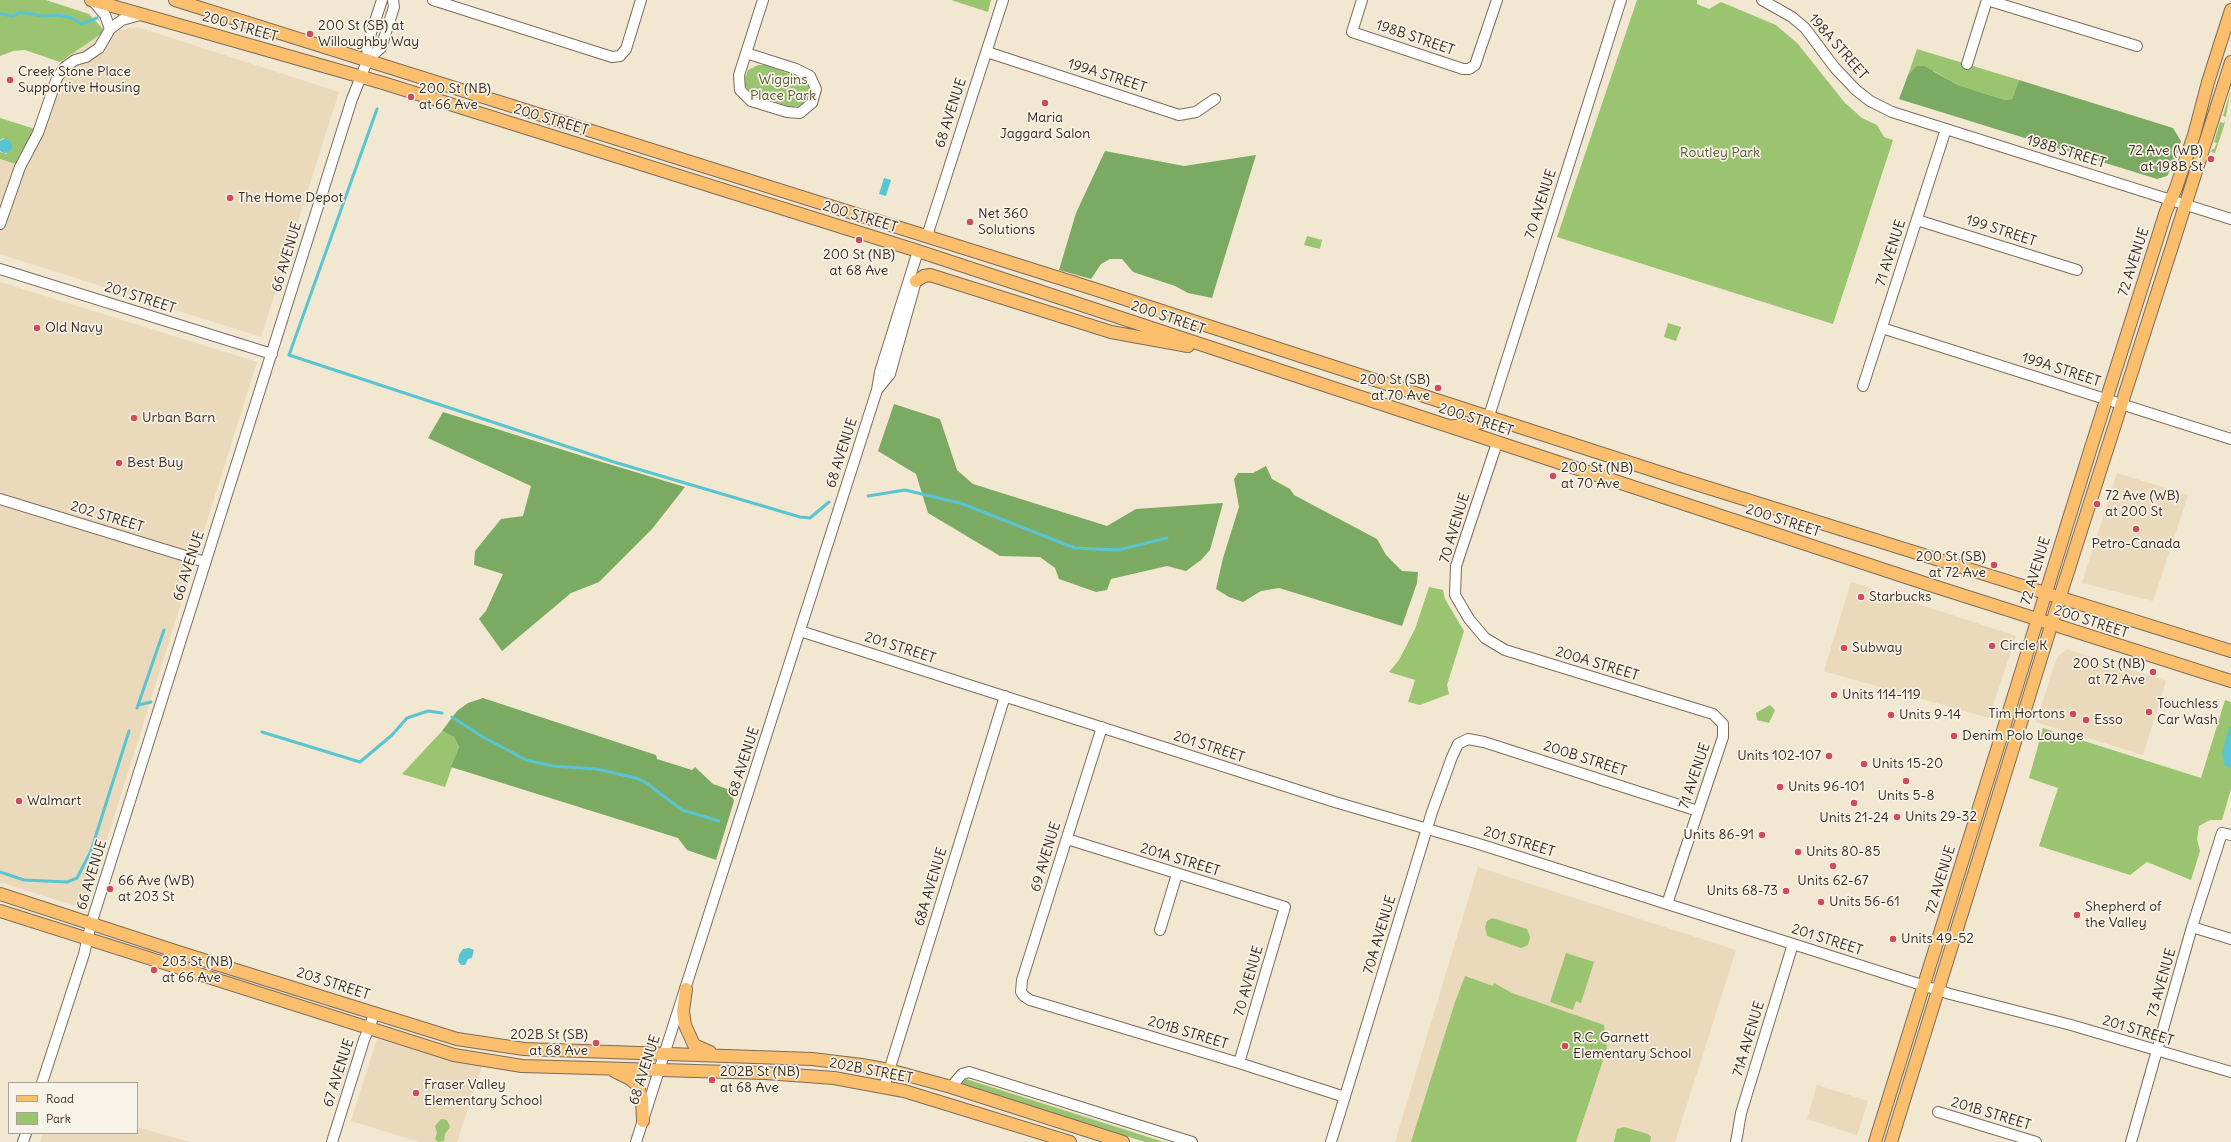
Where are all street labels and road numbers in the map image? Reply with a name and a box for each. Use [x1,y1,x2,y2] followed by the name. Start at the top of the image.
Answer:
[201,8,279,46] street label: 200 STREET
[1805,11,1871,83] street label: 198A STREET
[1374,17,1456,59] street label: 198B STREET
[1066,55,1148,97] street label: 199A STREET
[932,76,970,150] street label: 68 AVENUE
[512,101,590,139] street label: 200 STREET
[2024,132,2108,172] street label: 198B STREET
[1522,167,1560,241] street label: 70 AVENUE
[821,198,899,236] street label: 200 STREET
[1964,212,2038,250] street label: 199 STREET
[1872,218,1910,288] street label: 71 AVENUE
[268,220,306,294] street label: 66 AVENUE
[2115,226,2153,298] street label: 72 AVENUE
[102,279,178,317] street label: 201 STREET
[1129,298,1207,338] street label: 200 STREET
[2020,349,2102,391] street label: 199A STREET
[1437,400,1515,440] street label: 200 STREET
[823,416,861,490] street label: 68 AVENUE
[1436,491,1474,565] street label: 70 AVENUE
[68,498,146,536] street label: 202 STREET
[1744,501,1822,541] street label: 200 STREET
[170,529,208,603] street label: 66 AVENUE
[2018,535,2054,607] street label: 72 AVENUE
[2052,602,2130,642] street label: 200 STREET
[862,629,938,667] street label: 201 STREET
[1553,643,1641,685] street label: 200A STREET
[725,725,763,799] street label: 68 AVENUE
[1171,728,1247,766] street label: 201 STREET
[1541,738,1629,780] street label: 200B STREET
[1676,741,1714,811] street label: 71 AVENUE
[1027,820,1065,894] street label: 69 AVENUE
[1481,823,1557,861] street label: 201 STREET
[73,838,111,912] street label: 66 AVENUE
[1138,840,1222,880] street label: 201A STREET
[1923,844,1959,916] street label: 72 AVENUE
[911,846,951,928] street label: 68A AVENUE
[1360,894,1400,976] street label: 70A AVENUE
[1789,921,1865,959] street label: 201 STREET
[1231,944,1267,1018] street label: 70 AVENUE
[2144,946,2180,1020] street label: 73 AVENUE
[294,964,372,1004] street label: 203 STREET
[1730,999,1768,1079] street label: 71A AVENUE
[2100,1012,2176,1050] street label: 201 STREET
[1146,1013,1230,1053] street label: 201B STREET
[626,1033,664,1107] street label: 68 AVENUE
[320,1037,358,1109] street label: 67 AVENUE
[828,1055,914,1087] street label: 202B STREET
[1949,1094,2033,1134] street label: 201B STREET

